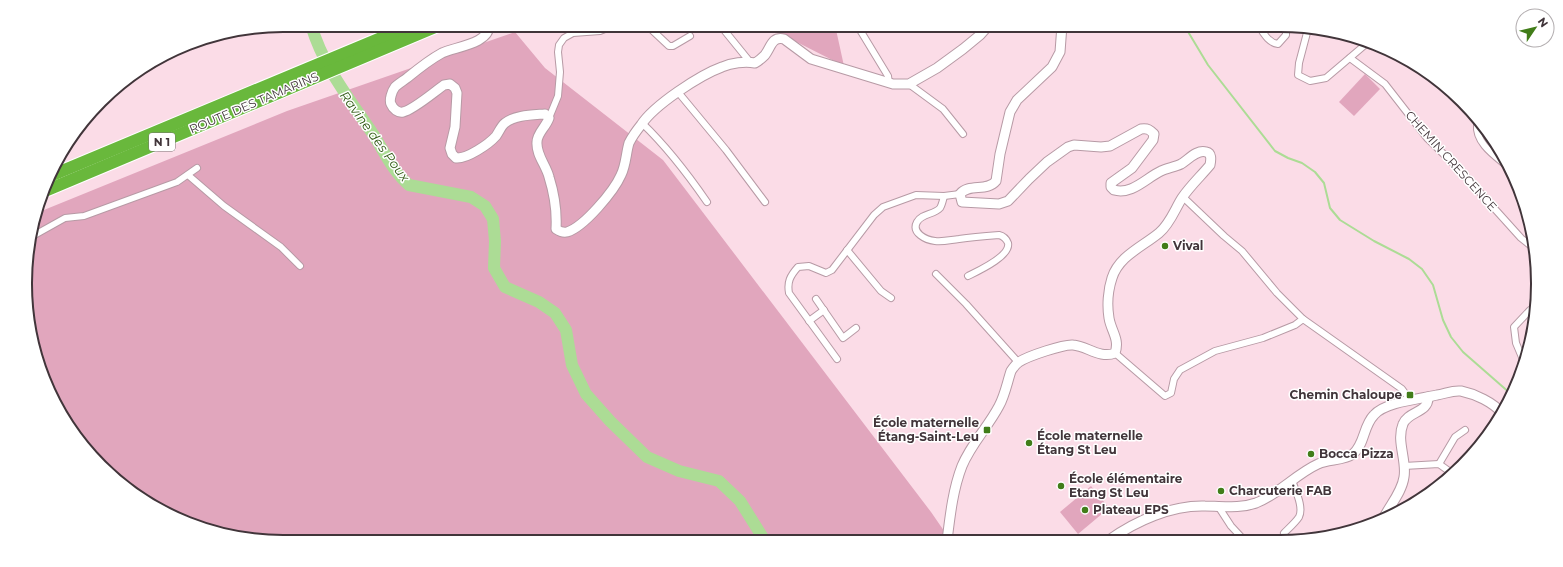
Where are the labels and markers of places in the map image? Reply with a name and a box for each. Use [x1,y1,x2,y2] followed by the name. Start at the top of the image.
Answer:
[1172,238,1203,253] place label: Vival
[1160,241,1170,251] marker: Vival
[1290,387,1402,402] place label: Chemin Chaloupe
[1405,390,1415,400] marker: Chemin Chaloupe
[873,415,979,444] place label: École maternelle Étang-Saint-Leu
[982,425,992,435] marker: École maternelle Étang-Saint-Leu
[1037,428,1143,457] place label: École maternelle Étang St Leu
[1024,438,1034,448] marker: École maternelle Étang St Leu
[1319,446,1394,461] place label: Bocca Pizza
[1306,449,1316,459] marker: Bocca Pizza
[1069,471,1183,500] place label: École élémentaire Etang St Leu
[1056,481,1066,491] marker: École élémentaire Etang St Leu
[1229,483,1332,498] place label: Charcuterie FAB
[1216,486,1226,496] marker: Charcuterie FAB
[1093,502,1169,517] place label: Plateau EPS
[1080,505,1090,515] marker: Plateau EPS

